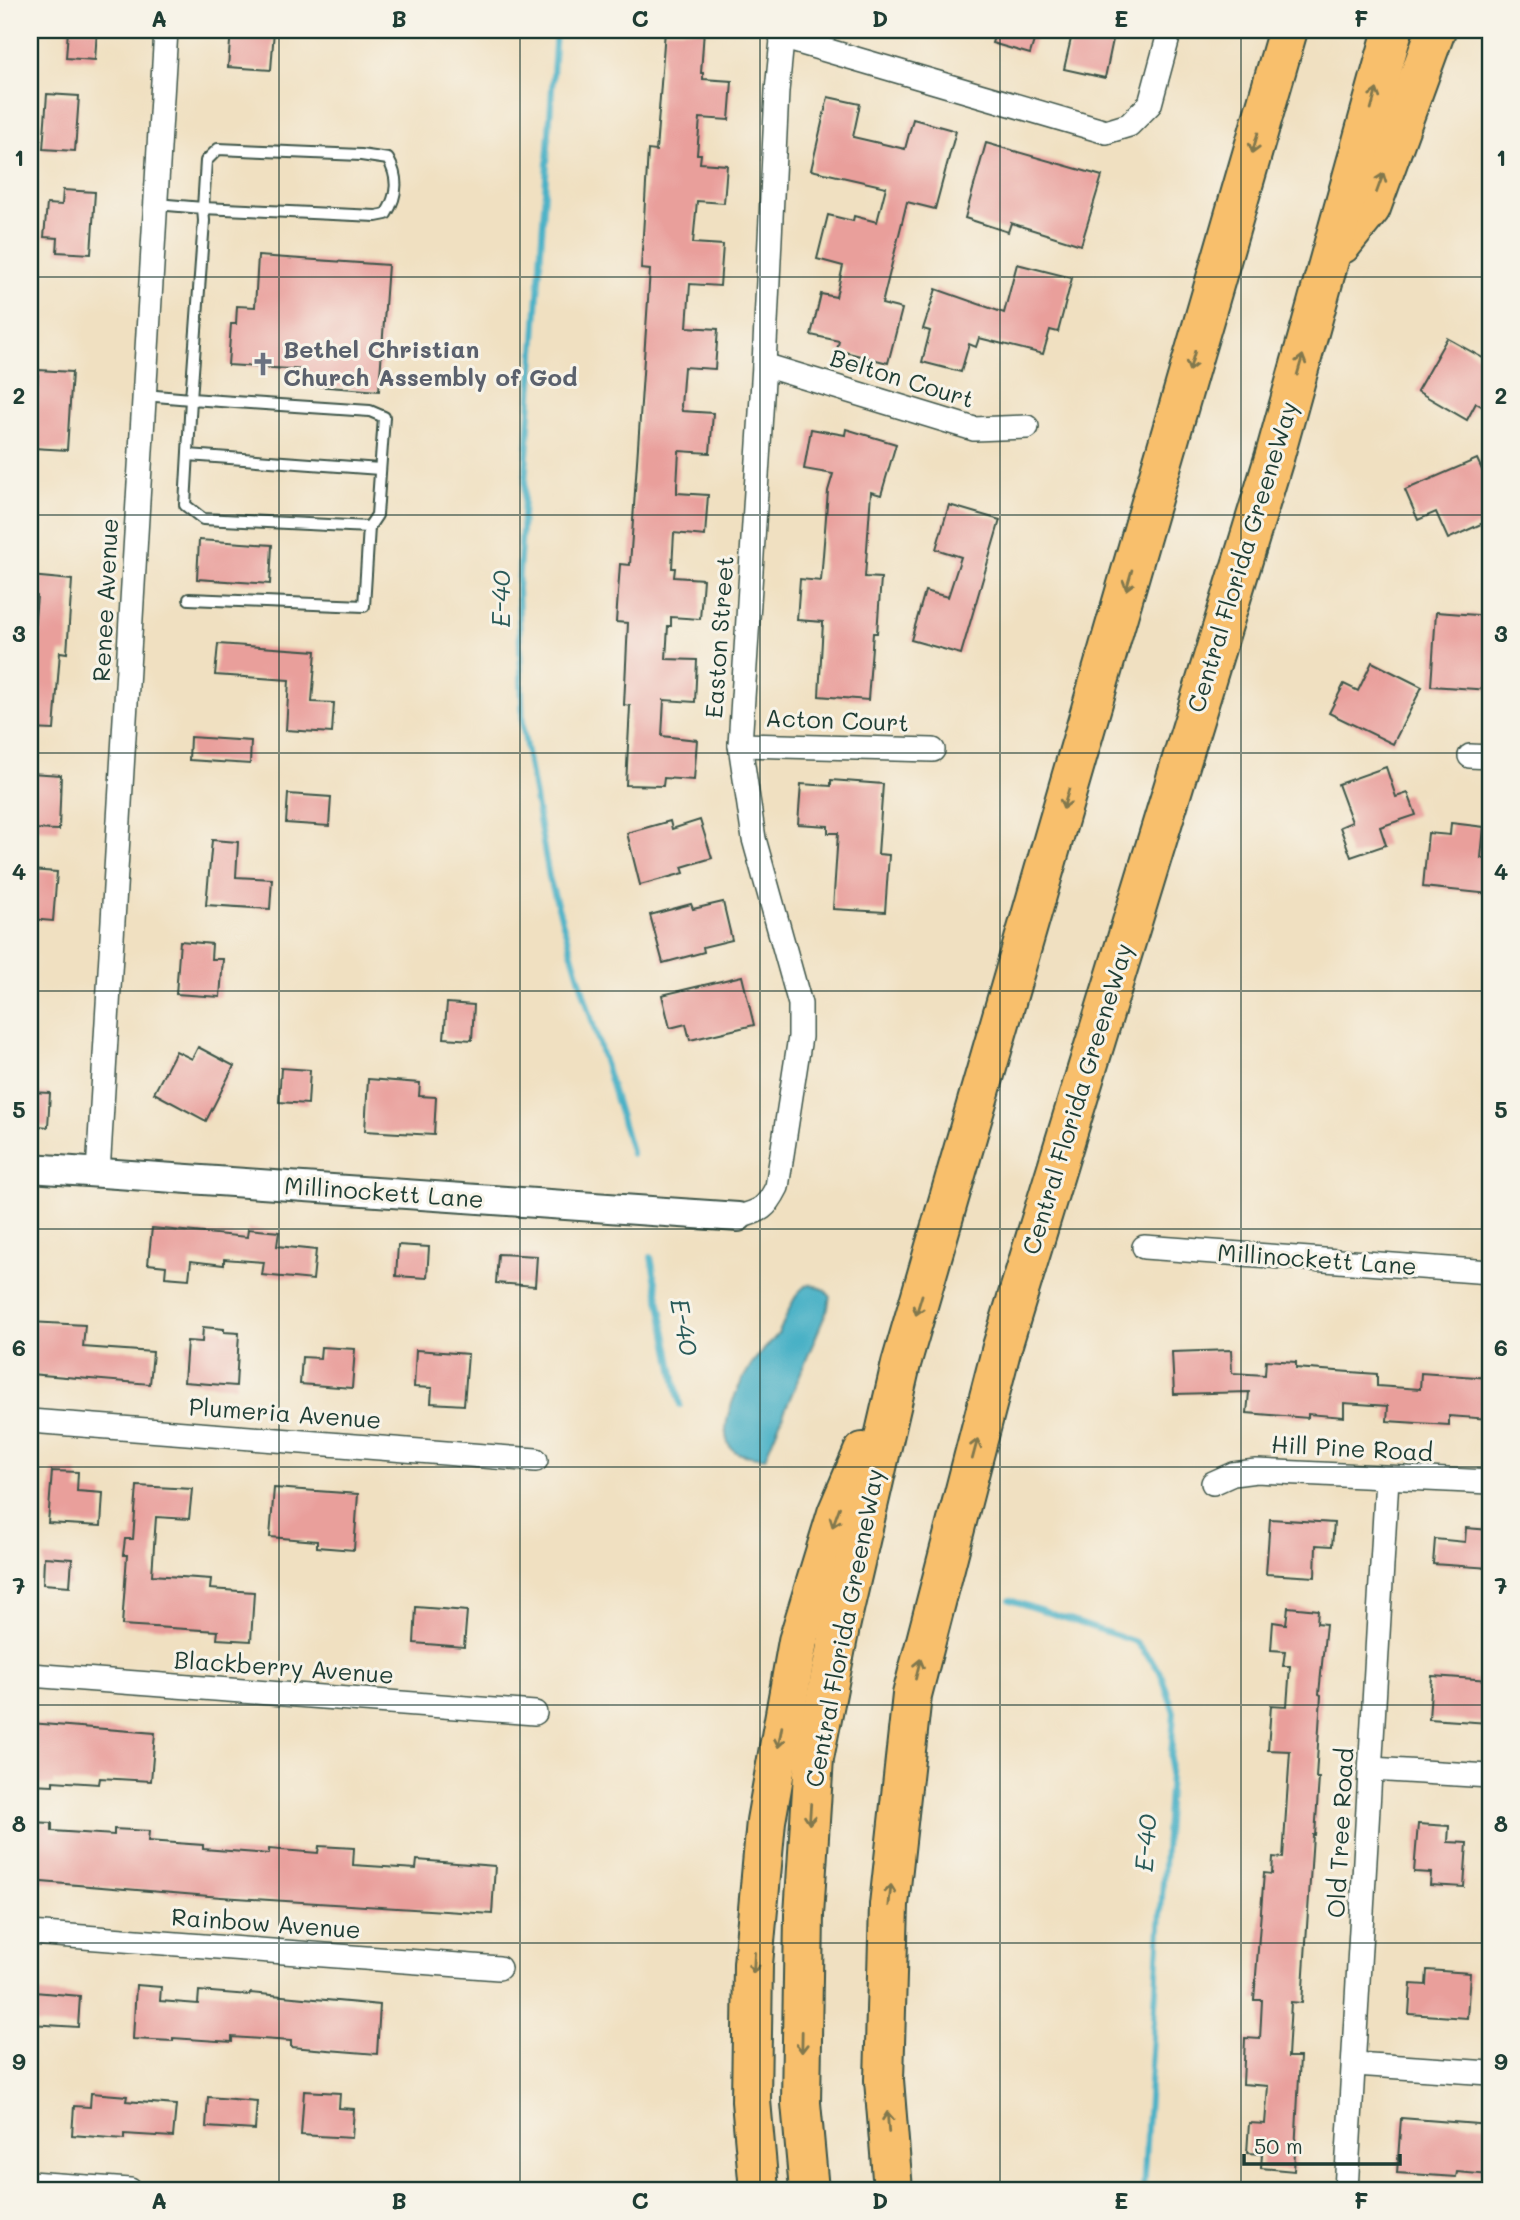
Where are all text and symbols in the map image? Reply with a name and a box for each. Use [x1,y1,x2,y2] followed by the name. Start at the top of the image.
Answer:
[151,3,167,33] text: A
[391,3,407,33] text: B
[631,3,649,33] text: C
[872,3,888,33] text: D
[1114,3,1128,33] text: E
[1354,3,1368,33] text: F
[1368,88,1381,110] one-way arrow
[1248,132,1261,154] one-way arrow
[14,142,24,172] text: 1
[1496,142,1506,172] text: 1
[1375,172,1387,194] one-way arrow
[283,333,577,392] place label: Bethel Christian Church Assembly of God
[827,341,978,414] street label: Belton Court
[249,350,277,378] church icon: Bethel Christian Church Assembly of God
[1185,350,1198,372] one-way arrow
[1294,354,1307,376] one-way arrow
[13,380,25,410] text: 2
[1495,380,1507,410] text: 2
[1179,397,1304,716] street label: Central Florida GreeneWay
[85,517,124,683] street label: Renee Avenue
[697,555,740,719] street label: Easton Street
[1122,568,1135,591] one-way arrow
[483,570,517,628] water label: E-40
[12,618,26,648] text: 3
[1494,618,1508,648] text: 3
[765,702,909,737] street label: Acton Court
[1059,787,1072,809] one-way arrow
[12,856,26,886] text: 4
[1494,856,1508,886] text: 4
[1014,939,1139,1258] street label: Central Florida GreeneWay
[12,1094,26,1124] text: 5
[1494,1094,1508,1124] text: 5
[283,1169,485,1214] street label: Millinockett Lane
[1216,1236,1418,1281] street label: Millinockett Lane
[911,1294,924,1316] one-way arrow
[663,1295,707,1358] water label: E-40
[12,1332,26,1362] text: 6
[1494,1332,1508,1362] text: 6
[188,1390,382,1435] street label: Plumeria Avenue
[1270,1428,1434,1467] street label: Hill Pine Road
[969,1438,982,1461] one-way arrow
[797,1466,890,1790] street label: Central Florida GreeneWay
[829,1505,841,1527] one-way arrow
[13,1570,26,1600] text: 7
[1495,1570,1508,1600] text: 7
[173,1643,395,1690] street label: Blackberry Avenue
[912,1659,925,1681] one-way arrow
[773,1725,786,1748] one-way arrow
[1320,1747,1359,1919] street label: Old Tree Road
[803,1803,816,1825] one-way arrow
[12,1808,26,1838] text: 8
[1494,1808,1508,1838] text: 8
[1126,1813,1164,1873] water label: E-40
[884,1884,897,1907] one-way arrow
[170,1900,362,1945] street label: Rainbow Avenue
[747,1951,760,1973] one-way arrow
[795,2030,809,2053] one-way arrow
[12,2046,26,2076] text: 9
[1494,2046,1508,2076] text: 9
[881,2111,894,2134] one-way arrow
[1244,2122,1399,2166] scale bar
[1254,2132,1303,2159] text: 50 m
[151,2185,167,2215] text: A
[391,2185,407,2215] text: B
[631,2185,649,2215] text: C
[872,2185,888,2215] text: D
[1114,2185,1128,2215] text: E
[1354,2185,1368,2215] text: F

